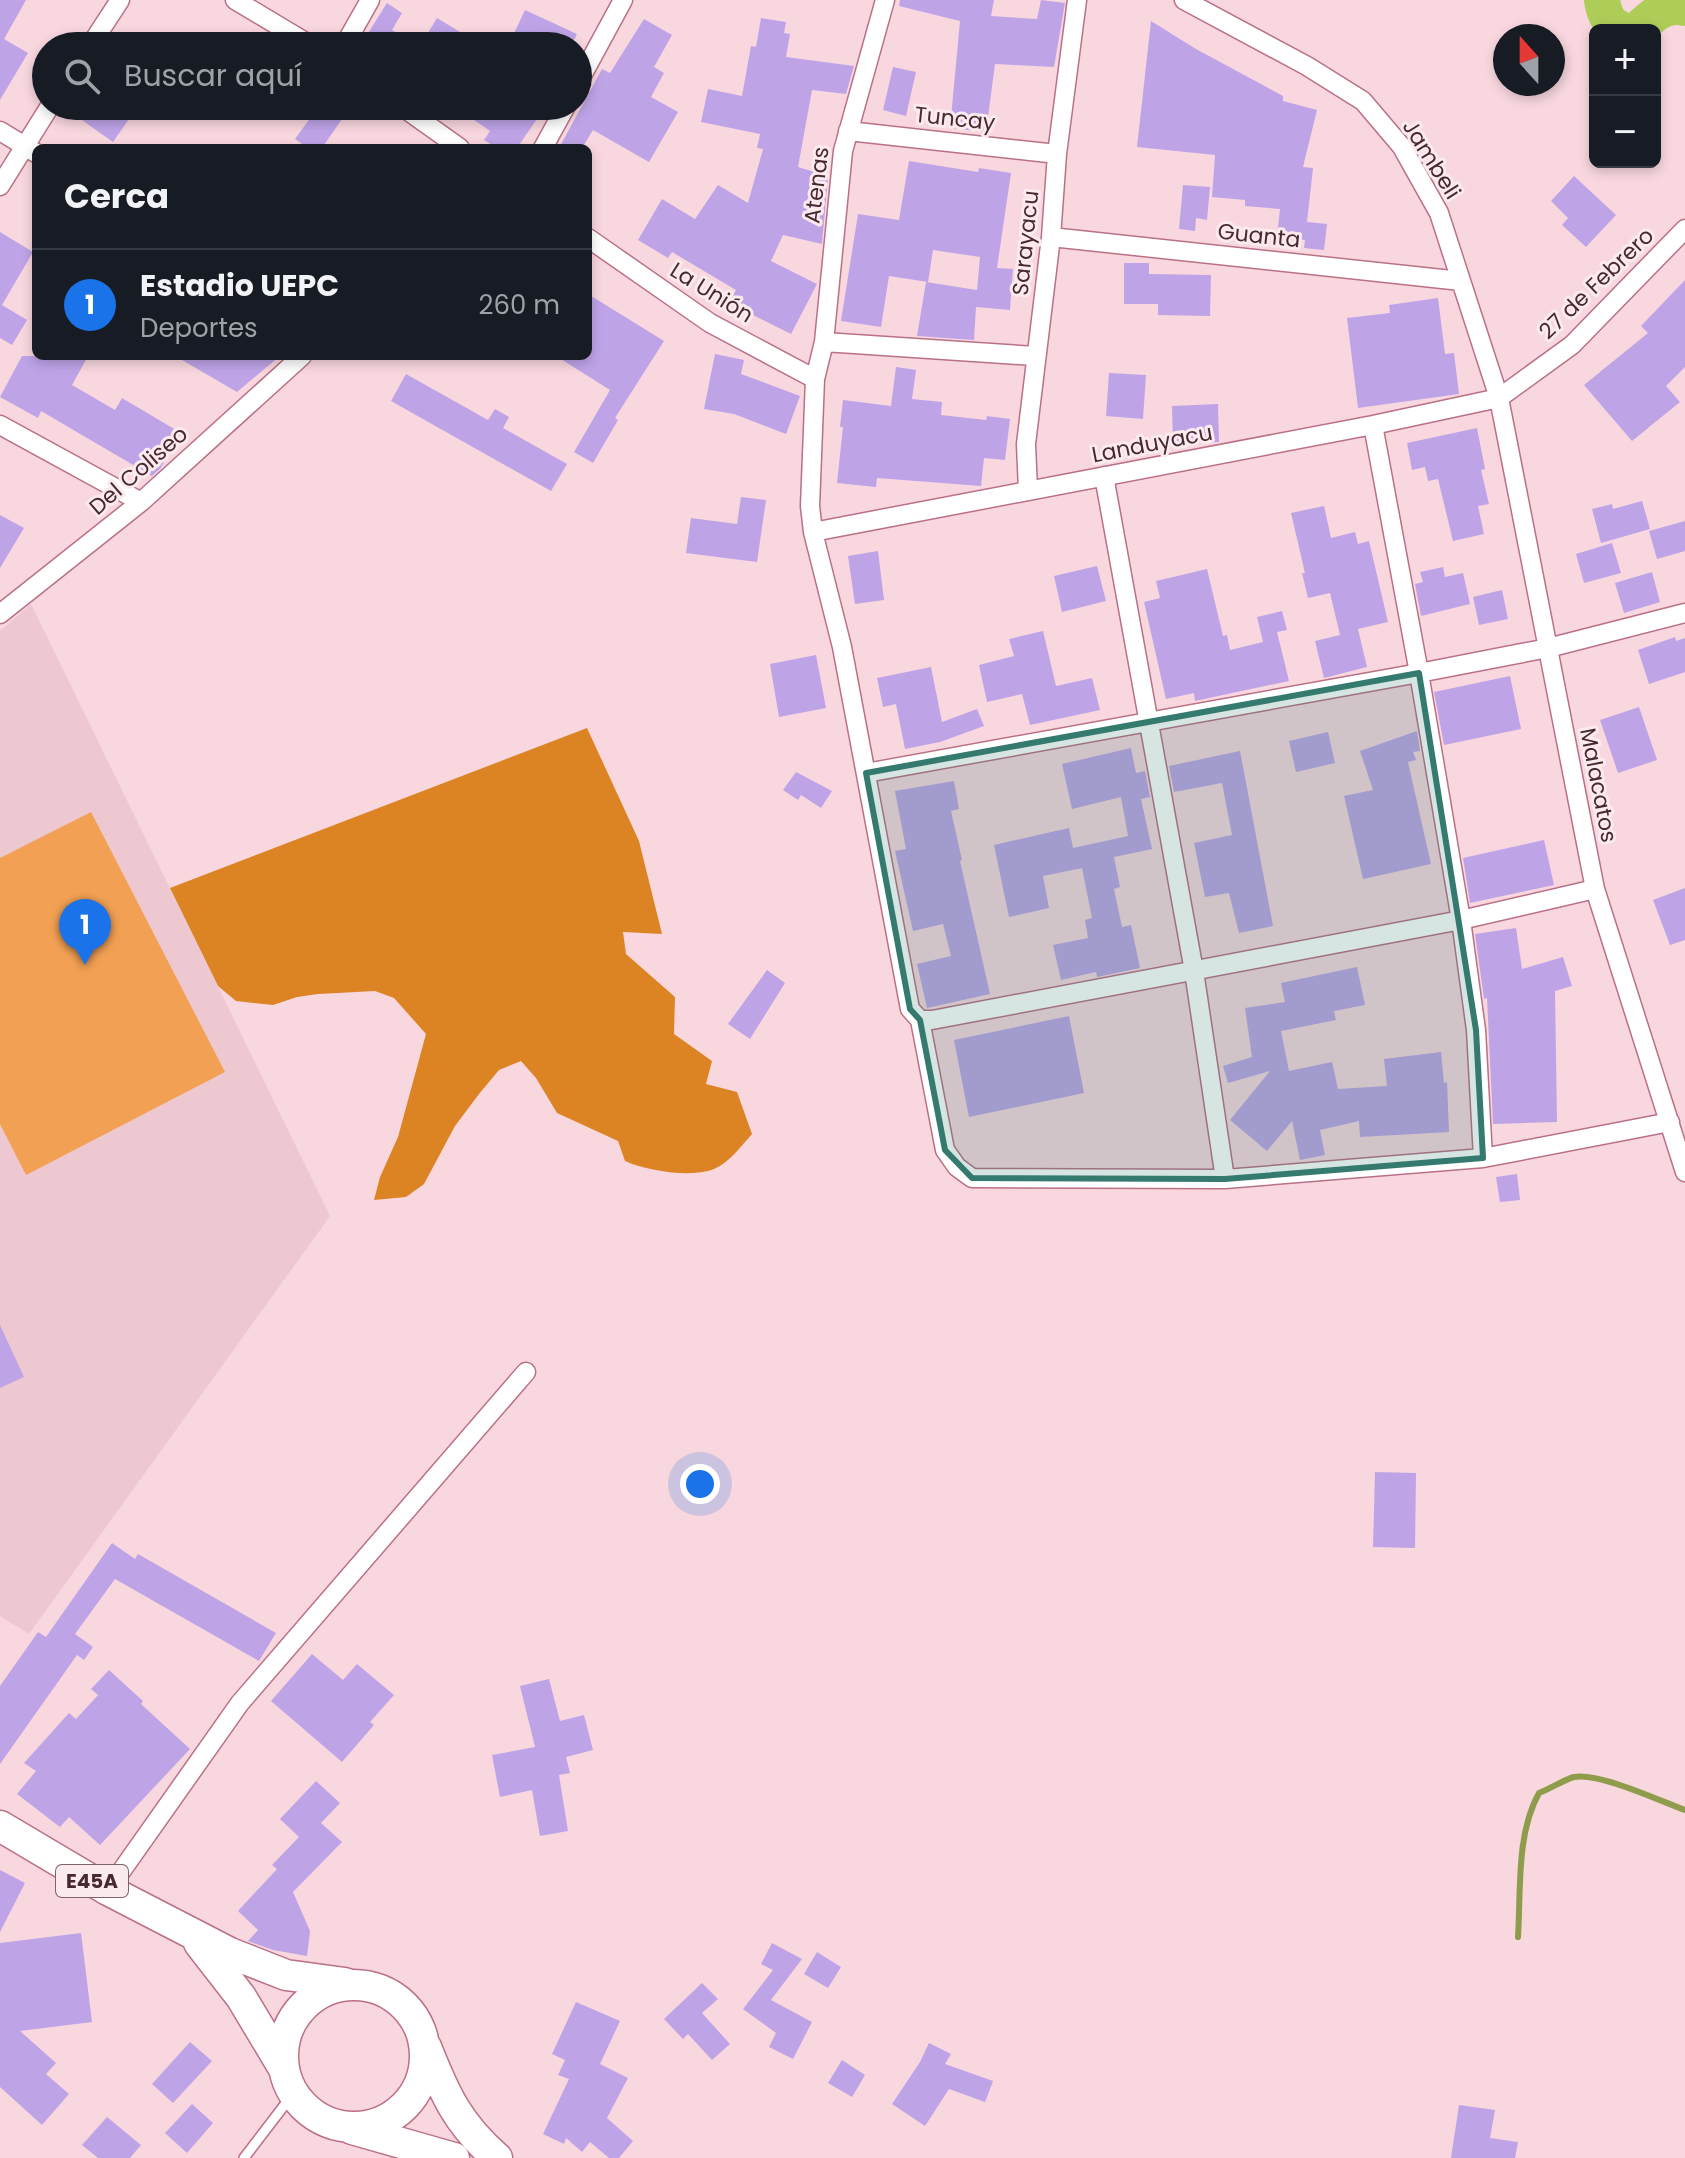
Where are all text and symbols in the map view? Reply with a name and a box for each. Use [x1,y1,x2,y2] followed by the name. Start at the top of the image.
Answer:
[1493,24,1565,96] north arrow
[1589,24,1661,168] map controls
[1589,24,1661,96] button: +
[32,32,592,120] search box
[60,54,104,98] icon: search
[124,54,302,97] text: Buscar aquí
[1589,96,1661,168] button: −
[913,99,997,138] street label: Tuncay
[1395,114,1468,205] street label: Jambeli
[796,145,837,225] street label: Atenas
[64,172,169,220] text: Cerca
[1005,189,1046,297] street label: Sarayacu
[1216,216,1302,255] street label: Guanta
[1532,221,1661,346] street label: 27 de Febrero
[664,255,759,330] street label: La Unión
[140,264,339,307] text: Estadio UEPC
[85,287,95,323] text: 1
[478,287,560,323] text: 260 m
[140,310,258,346] text: Deportes
[1089,417,1215,470] street label: Landuyacu
[82,419,194,522] street label: Del Coliseo
[1572,725,1625,845] street label: Malacatos
[59,899,111,965] pin: 1
[680,1464,720,1504] your location
[56,1865,128,1897] road number: E45A

